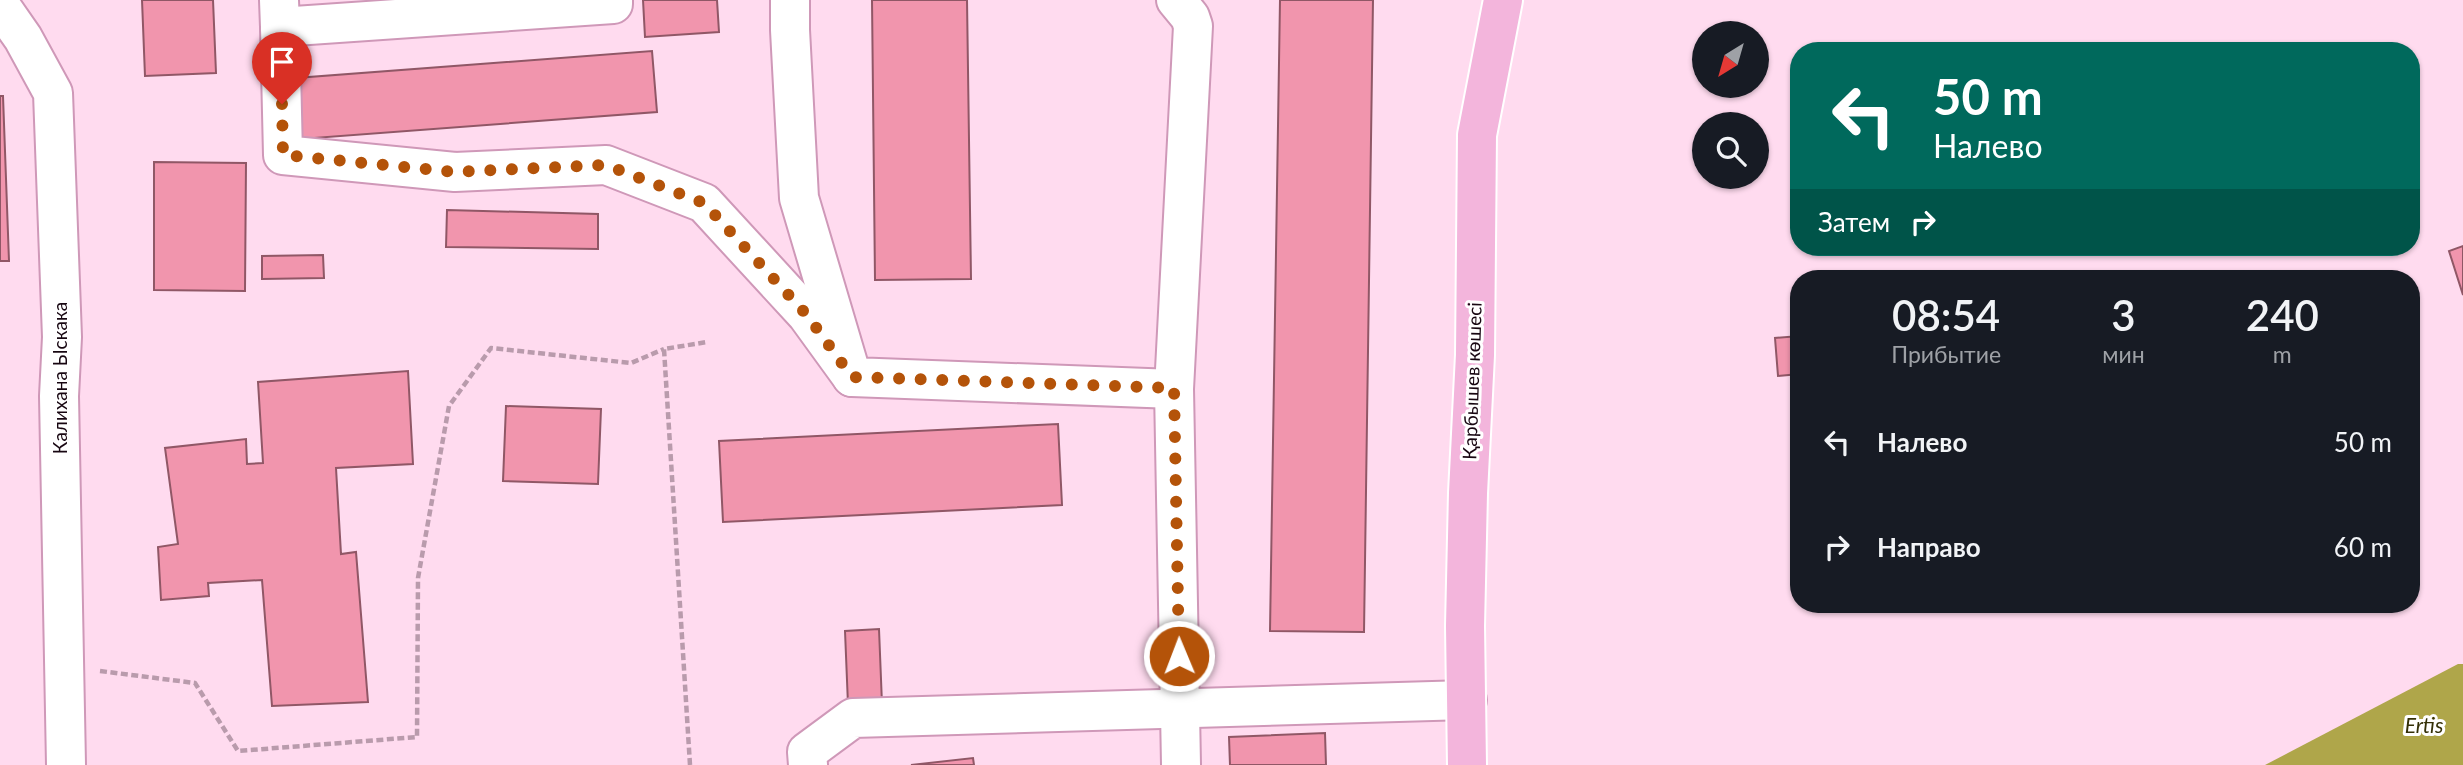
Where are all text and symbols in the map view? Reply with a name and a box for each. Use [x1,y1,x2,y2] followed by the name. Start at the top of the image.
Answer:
[1692,21,1769,98] north arrow
[1692,21,1769,189] map controls
[252,32,312,104] pin
[263,43,301,81] icon: arrive
[1933,67,2043,125] text: 50 m
[1818,70,1909,161] icon: left
[1692,112,1769,189] button: search
[1933,126,2043,165] text: Налево
[1904,203,1942,241] icon: right
[1818,206,1890,238] text: Затем
[1892,290,2000,340] text: 08:54
[2111,290,2136,340] text: 3
[2246,290,2319,340] text: 240
[48,302,71,454] street label: Калихана Ыскака
[1457,302,1486,460] street label: Қарбышев көшесі
[1891,340,2001,368] text: Прибытие
[2102,340,2145,368] text: мин
[2273,340,2292,368] text: m
[1818,423,1856,461] icon: left
[1877,426,1967,458] text: Налево
[2334,426,2392,458] text: 50 m
[1818,528,1856,566] icon: right
[1877,531,1981,563] text: Направо
[2334,531,2392,563] text: 60 m
[1142,619,1216,693] position arrow
[2405,712,2443,737] water label: Ertis

